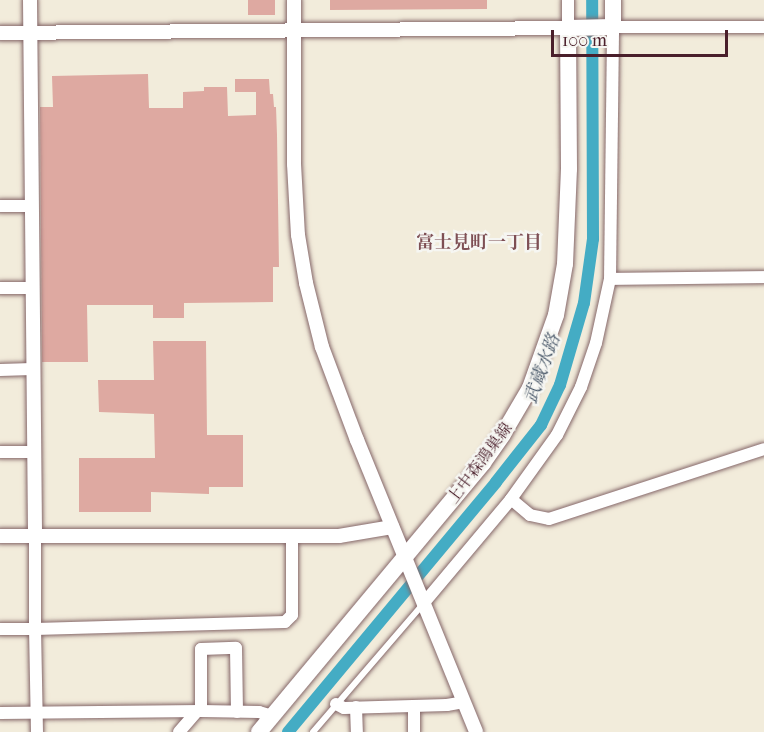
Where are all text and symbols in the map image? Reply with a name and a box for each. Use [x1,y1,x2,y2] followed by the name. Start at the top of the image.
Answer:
[554,18,731,56] scale bar
[562,30,607,51] text: 100 m
[416,232,542,254] district label: 富士見町一丁目
[521,331,565,407] water label: 武蔵水路
[443,419,517,507] street label: 上中森鴻巣線

